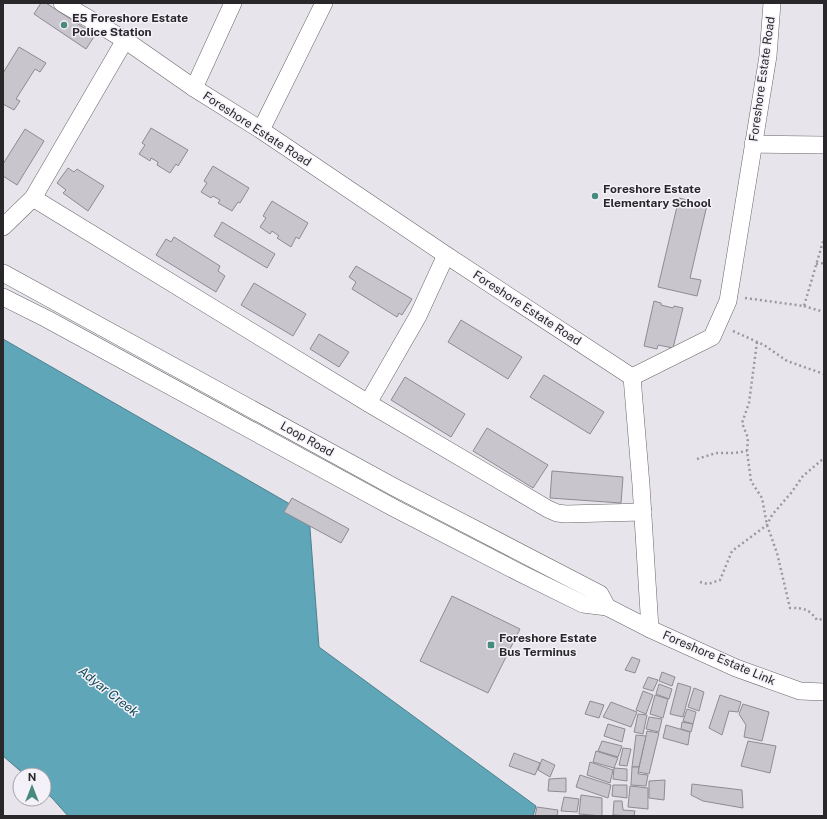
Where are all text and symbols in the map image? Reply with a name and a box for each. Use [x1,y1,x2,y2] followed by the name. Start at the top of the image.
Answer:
[72,11,188,39] place label: E5 Foreshore Estate Police Station
[746,16,778,142] street label: Foreshore Estate Road
[59,20,69,30] marker: E5 Foreshore Estate Police Station
[200,89,314,169] street label: Foreshore Estate Road
[603,182,712,210] place label: Foreshore Estate Elementary School
[590,191,600,201] marker: Foreshore Estate Elementary School
[470,268,584,348] street label: Foreshore Estate Road
[278,419,336,459] street label: Loop Road
[661,628,778,688] street label: Foreshore Estate Link
[499,631,597,659] place label: Foreshore Estate Bus Terminus
[486,640,496,650] marker: Foreshore Estate Bus Terminus
[76,663,142,720] water label: Adyar Creek
[12,767,52,807] north arrow
[28,771,36,783] text: N

